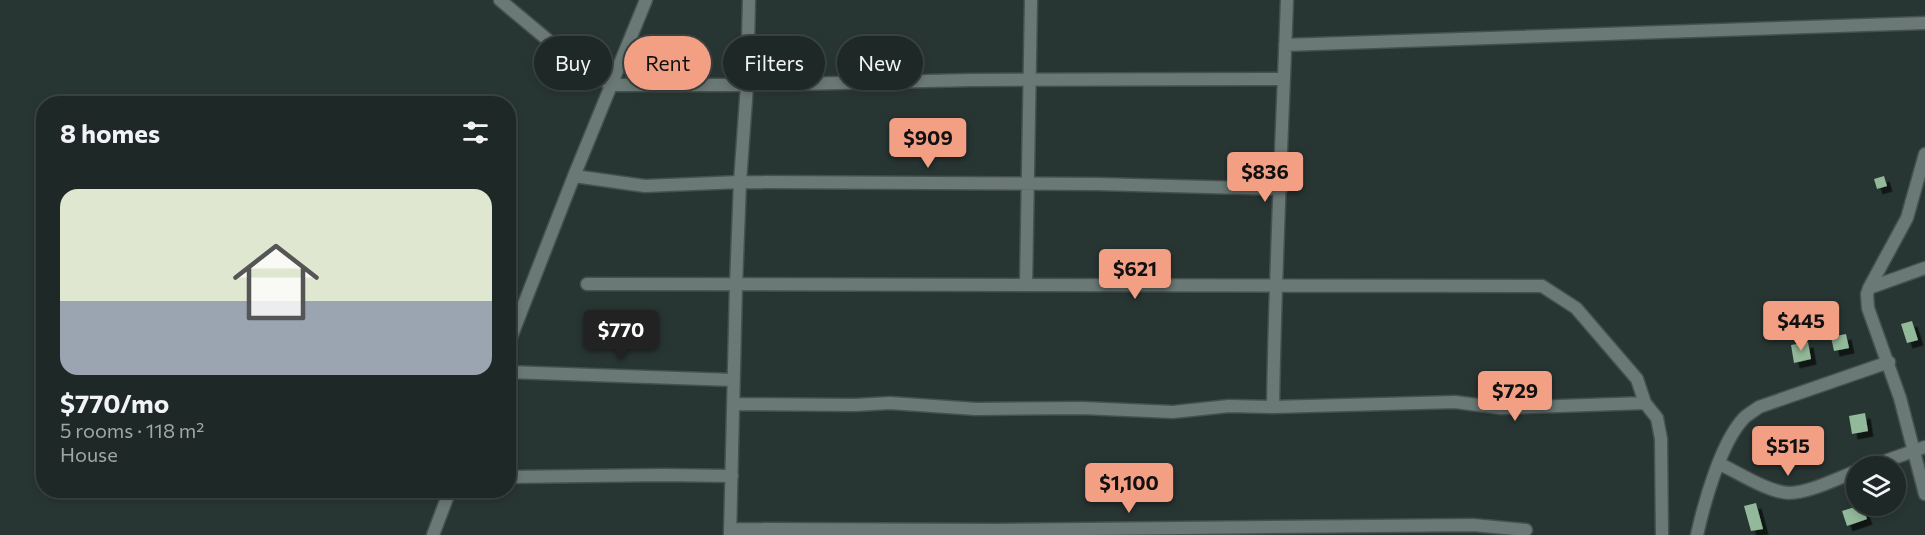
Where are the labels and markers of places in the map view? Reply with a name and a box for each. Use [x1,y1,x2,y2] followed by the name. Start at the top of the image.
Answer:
[892,118,964,169] pin: $909
[1229,152,1301,203] pin: $836
[1099,249,1171,300] pin: $621
[1765,301,1837,352] pin: $445
[585,310,657,361] pin: $770
[1479,371,1551,422] pin: $729
[1752,426,1824,477] pin: $515
[1080,463,1178,514] pin: $1,100

